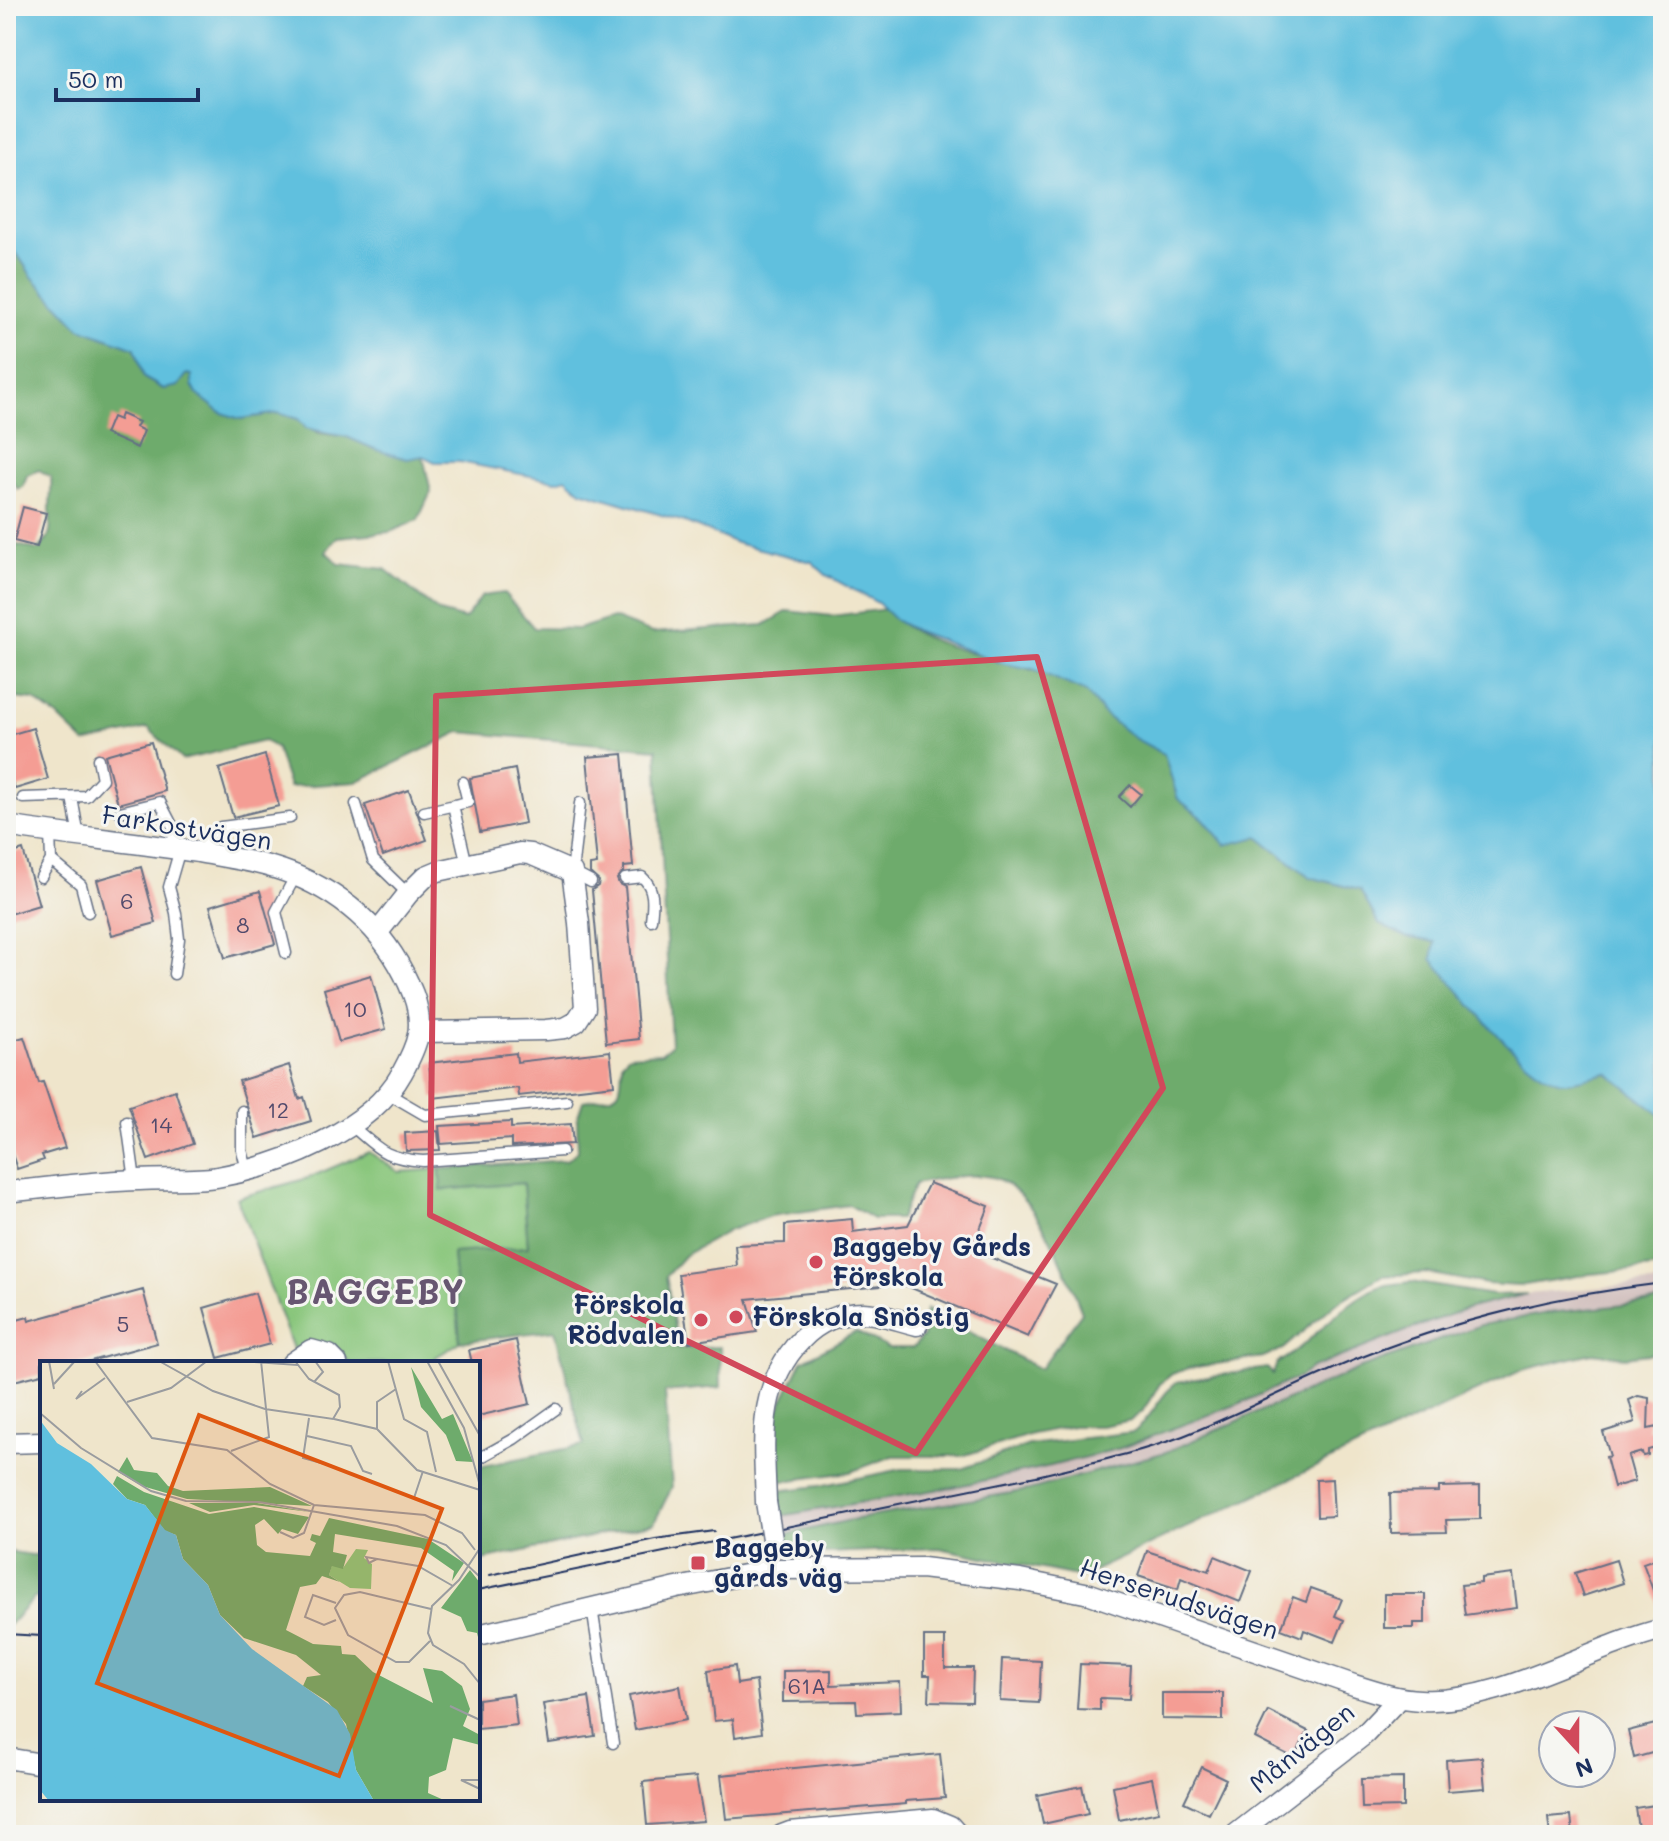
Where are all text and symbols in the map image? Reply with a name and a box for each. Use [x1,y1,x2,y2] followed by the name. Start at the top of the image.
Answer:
[56,52,198,102] scale bar
[68,63,124,94] text: 50 m
[100,797,275,857] street label: Farkostvägen
[120,886,134,915] house number: 6
[236,910,250,939] house number: 8
[343,994,367,1023] house number: 10
[267,1095,289,1124] house number: 12
[150,1110,172,1139] house number: 14
[832,1229,1031,1293] place label: Baggeby Gårds Förskola
[807,1253,825,1271] marker: Baggeby Gårds Förskola
[286,1268,466,1313] district label: BAGGEBY
[567,1287,685,1351] place label: Förskola Rödvalen
[752,1299,969,1333] place label: Förskola Snöstig
[727,1308,745,1326] marker: Förskola Snöstig
[117,1309,129,1338] house number: 5
[692,1311,710,1329] marker: Förskola Rödvalen
[40,1361,480,1801] inset map
[714,1530,842,1594] place label: Baggeby gårds väg
[1075,1550,1283,1646] street label: Herserudsvägen
[689,1554,707,1572] marker: Baggeby gårds väg
[788,1671,826,1700] house number: 61A
[1242,1694,1361,1800] street label: Månvägen
[1537,1709,1617,1789] north arrow
[1571,1752,1597,1785] text: N

